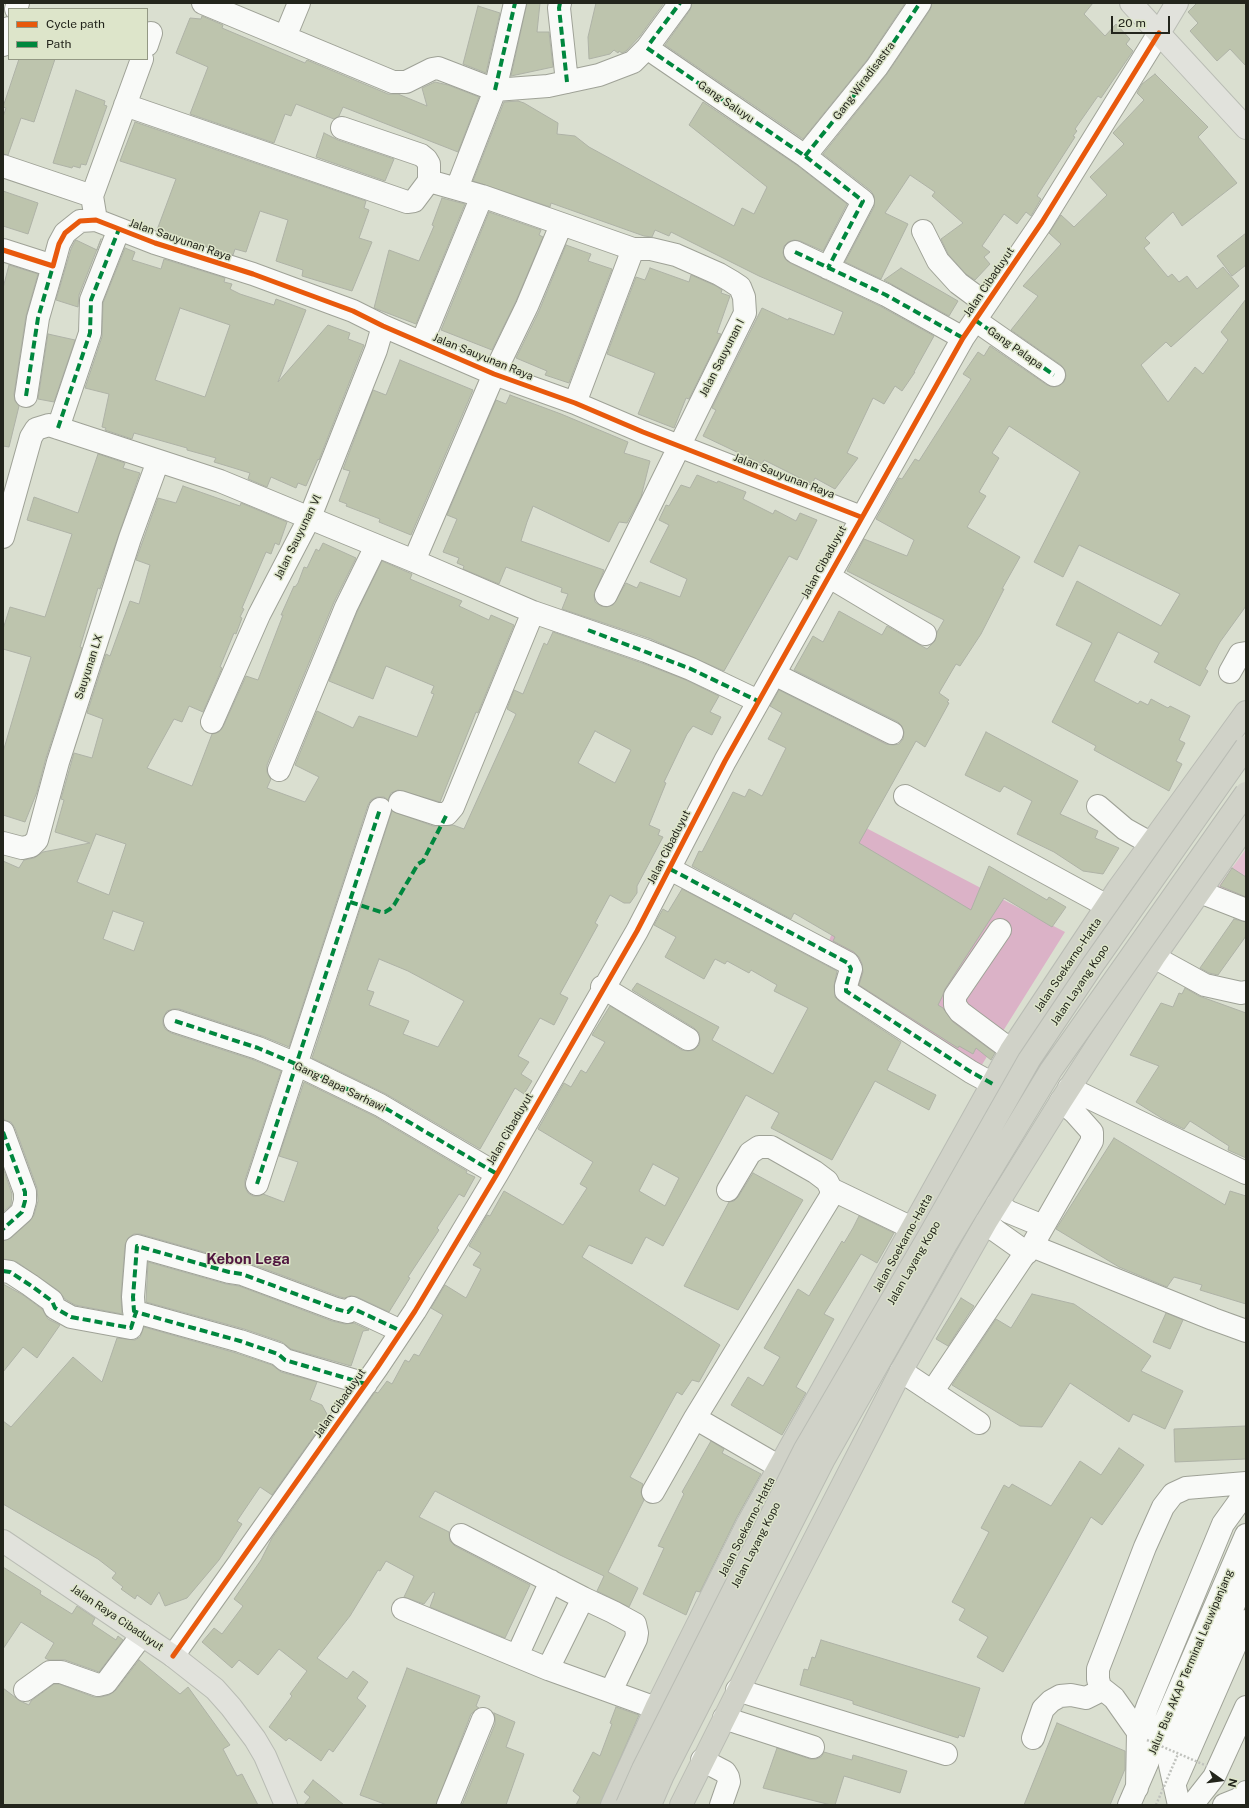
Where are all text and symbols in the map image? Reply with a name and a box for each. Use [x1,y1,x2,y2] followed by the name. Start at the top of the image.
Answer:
[8,8,148,60] legend
[1113,8,1172,34] scale bar
[1118,16,1146,30] text: 20 m
[46,17,105,31] text: Cycle path
[46,37,72,51] text: Path
[830,39,898,123] street label: Gang Wiradisastra
[695,78,757,126] street label: Gang Saluyu
[127,216,233,264] street label: Jalan Sauyunan Raya
[961,245,1017,319] street label: Jalan Cibaduyut
[697,317,747,399] street label: Jalan Sauyunan I
[985,324,1045,372] street label: Gang Palapa
[431,331,535,383] street label: Jalan Sauyunan Raya
[732,451,836,501] street label: Jalan Sauyunan Raya
[272,492,324,582] street label: Jalan Sauyunan Vl
[799,523,849,601] street label: Jalan Cibaduyut
[72,633,106,701] street label: Sauyunan LX
[645,808,693,886] street label: Jalan Cibaduyut
[1032,916,1104,1014] street label: Jalan Soekarno-Hatta
[1048,942,1112,1028] street label: Jalan Layang Kopo
[292,1059,388,1115] street label: Gang Bapa Sarhawi
[484,1091,536,1167] street label: Jalan Cibaduyut
[871,1192,935,1294] street label: Jalan Soekarno-Hatta
[885,1219,943,1307] street label: Jalan Layang Kopo
[206,1250,290,1268] district label: Kebon Lega
[311,1366,369,1440] street label: Jalan Cibaduyut
[716,1475,778,1579] street label: Jalan Soekarno-Hatta
[729,1500,783,1590] street label: Jalan Layang Kopo
[1146,1567,1236,1757] street label: Jalur Bus AKAP Terminal Leuwipanjang
[68,1582,166,1654] street label: Jalan Raya Cibaduyut
[1201,1760,1241,1800] north arrow
[1226,1777,1240,1789] text: N

